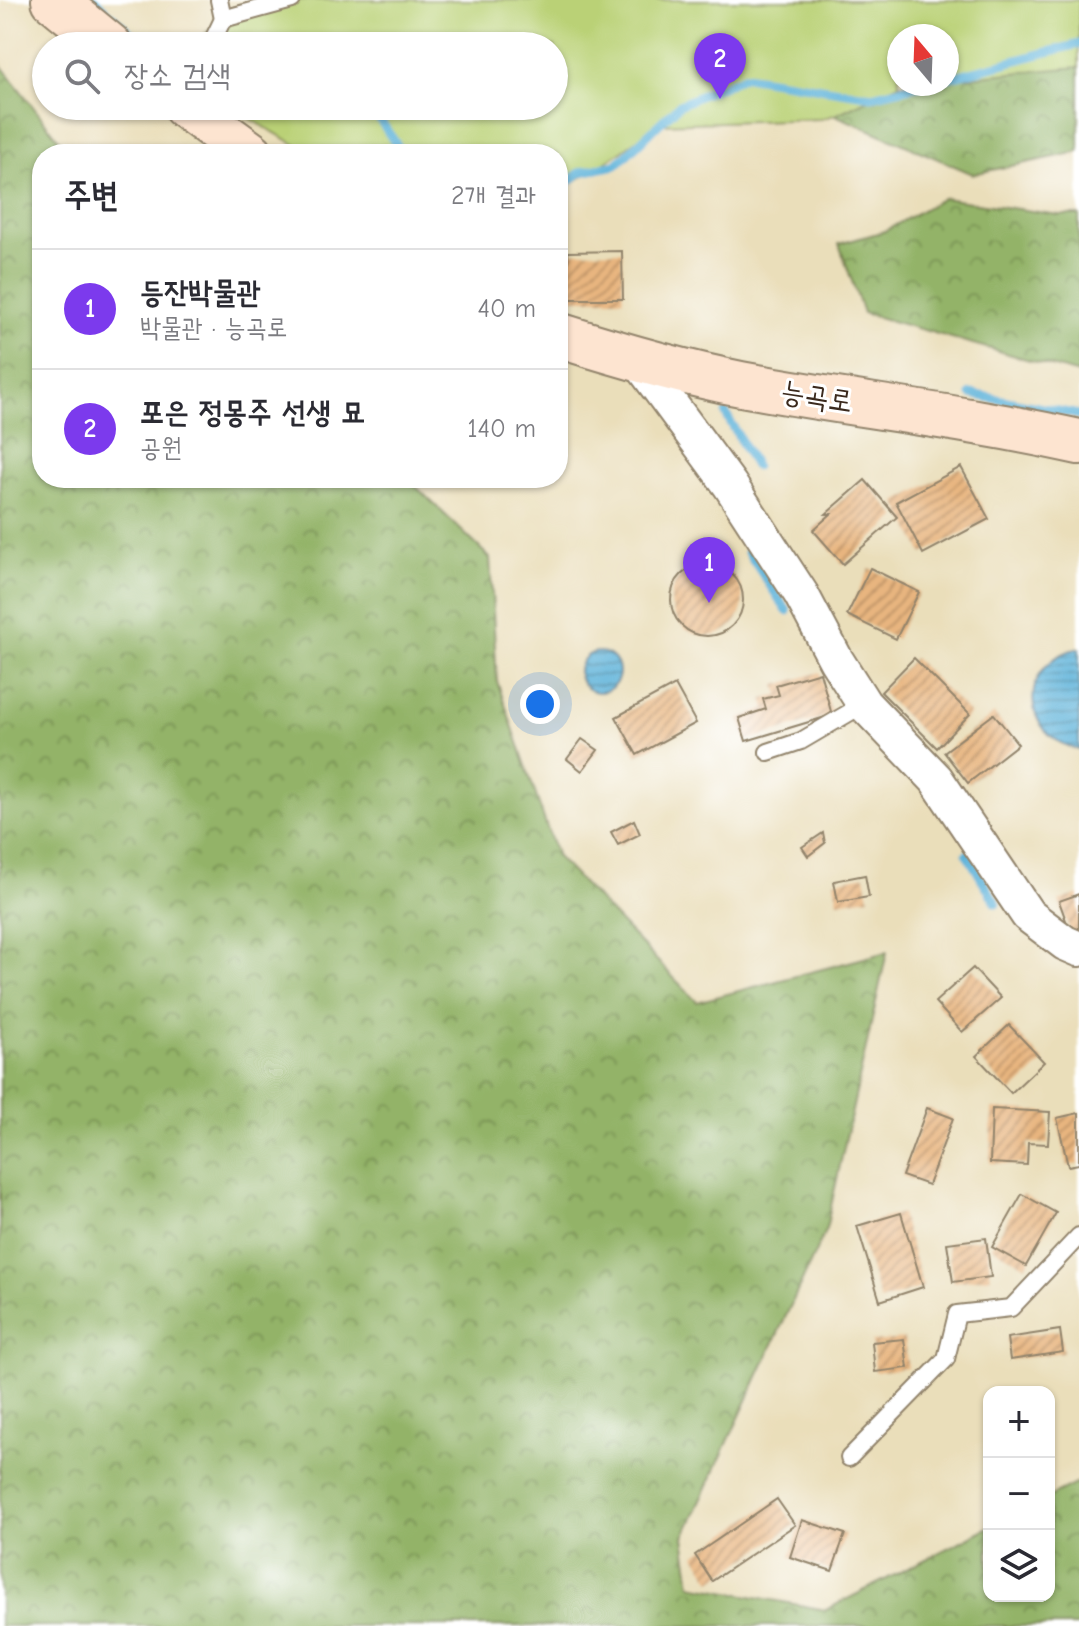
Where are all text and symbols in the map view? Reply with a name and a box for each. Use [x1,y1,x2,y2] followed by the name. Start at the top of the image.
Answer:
[887,24,959,96] north arrow
[32,32,568,120] search box
[694,33,746,99] pin: 2
[60,54,104,98] icon: search
[124,58,231,93] text: 장소 검색
[64,175,119,215] text: 주변
[451,181,536,211] text: 2개 결과
[140,275,261,310] text: 등잔박물관
[85,294,95,324] text: 1
[477,294,536,324] text: 40 m
[140,313,287,343] text: 박물관 · 능곡로
[778,374,855,419] street label: 능곡로
[140,395,365,430] text: 포은 정몽주 선생 묘
[84,414,96,444] text: 2
[467,414,536,444] text: 140 m
[140,433,182,463] text: 공원
[683,537,735,603] pin: 1
[520,684,560,724] your location
[983,1386,1055,1602] map controls
[983,1386,1055,1458] button: +
[983,1458,1055,1530] button: −
[983,1530,1055,1602] button: layers

